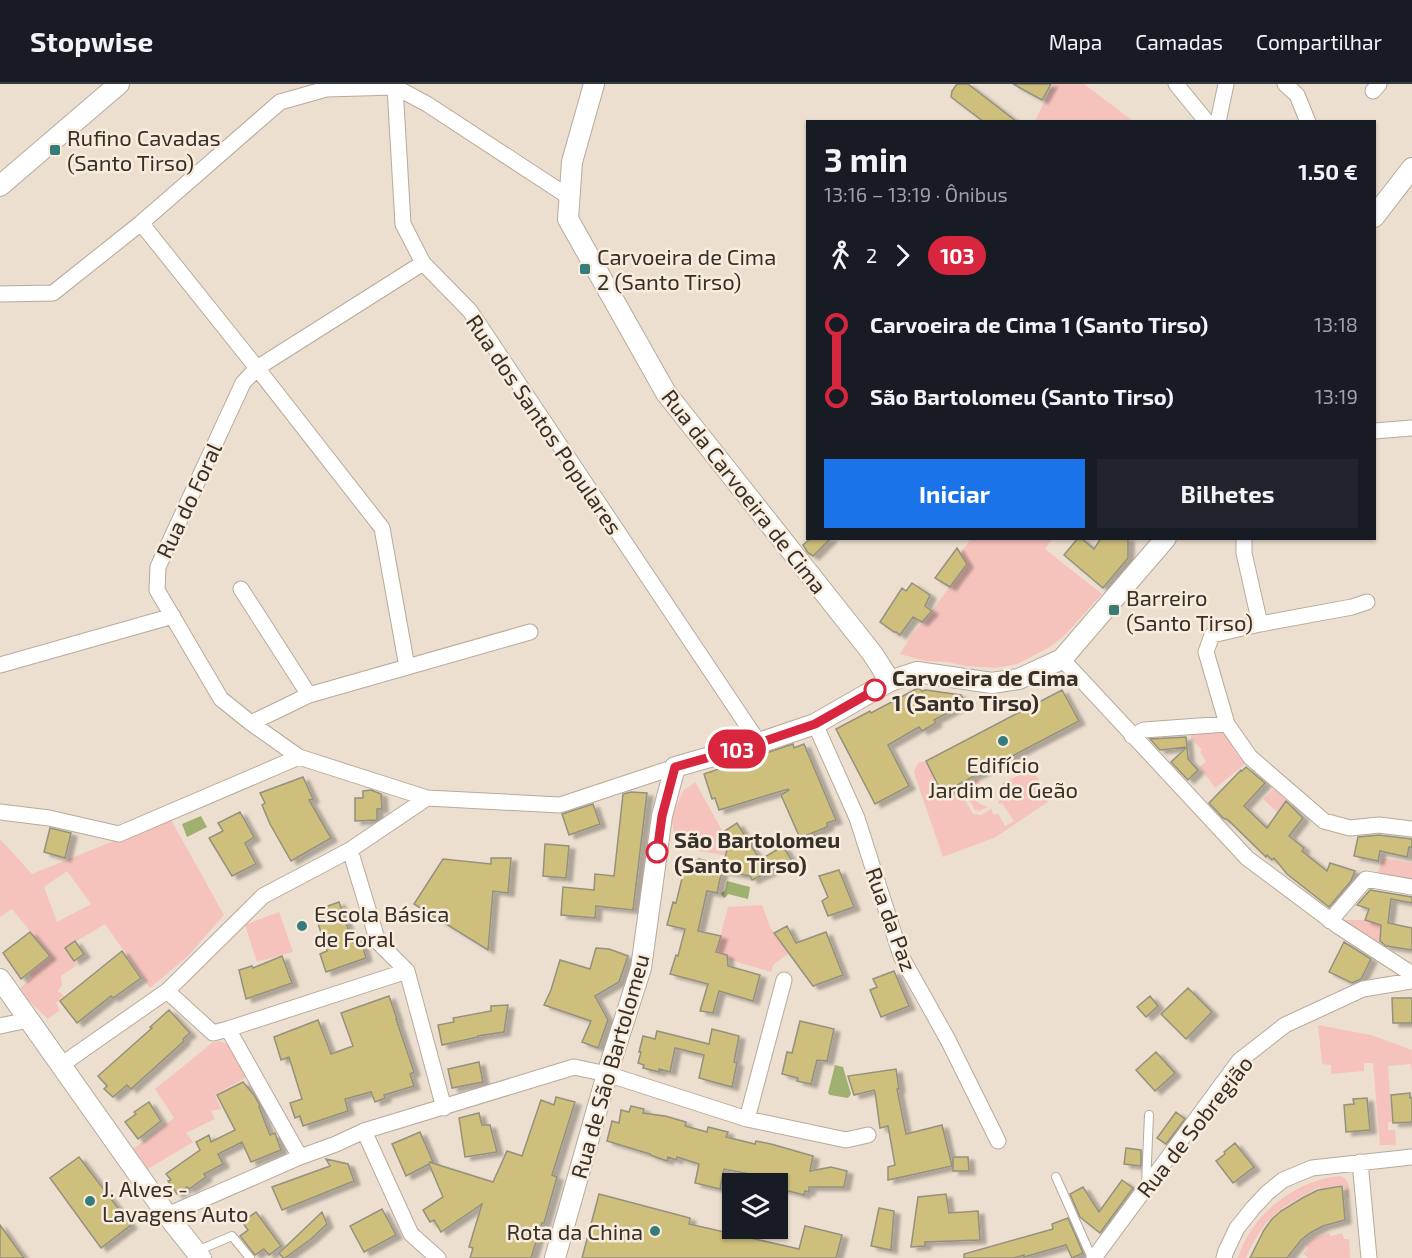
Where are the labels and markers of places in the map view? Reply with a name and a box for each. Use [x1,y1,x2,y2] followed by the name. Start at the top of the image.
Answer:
[67,124,221,175] place label: Rufino Cavadas (Santo Tirso)
[48,143,62,157] marker: Rufino Cavadas (Santo Tirso)
[597,243,776,294] place label: Carvoeira de Cima 2 (Santo Tirso)
[578,262,592,276] marker: Carvoeira de Cima 2 (Santo Tirso)
[1126,584,1253,635] place label: Barreiro (Santo Tirso)
[1107,603,1121,617] marker: Barreiro (Santo Tirso)
[892,664,1078,715] place label: Carvoeira de Cima 1 (Santo Tirso)
[864,679,886,701] marker: Carvoeira de Cima 1 (Santo Tirso)
[996,734,1010,748] marker: Edifício Jardim de Geão
[928,751,1078,802] place label: Edifício Jardim de Geão
[674,826,840,877] place label: São Bartolomeu (Santo Tirso)
[646,841,668,863] marker: São Bartolomeu (Santo Tirso)
[314,900,449,951] place label: Escola Básica de Foral
[295,919,309,933] marker: Escola Básica de Foral
[102,1175,248,1226] place label: J. Alves - Lavagens Auto
[83,1194,97,1208] marker: J. Alves - Lavagens Auto
[506,1218,643,1244] place label: Rota da China
[648,1224,662,1238] marker: Rota da China

